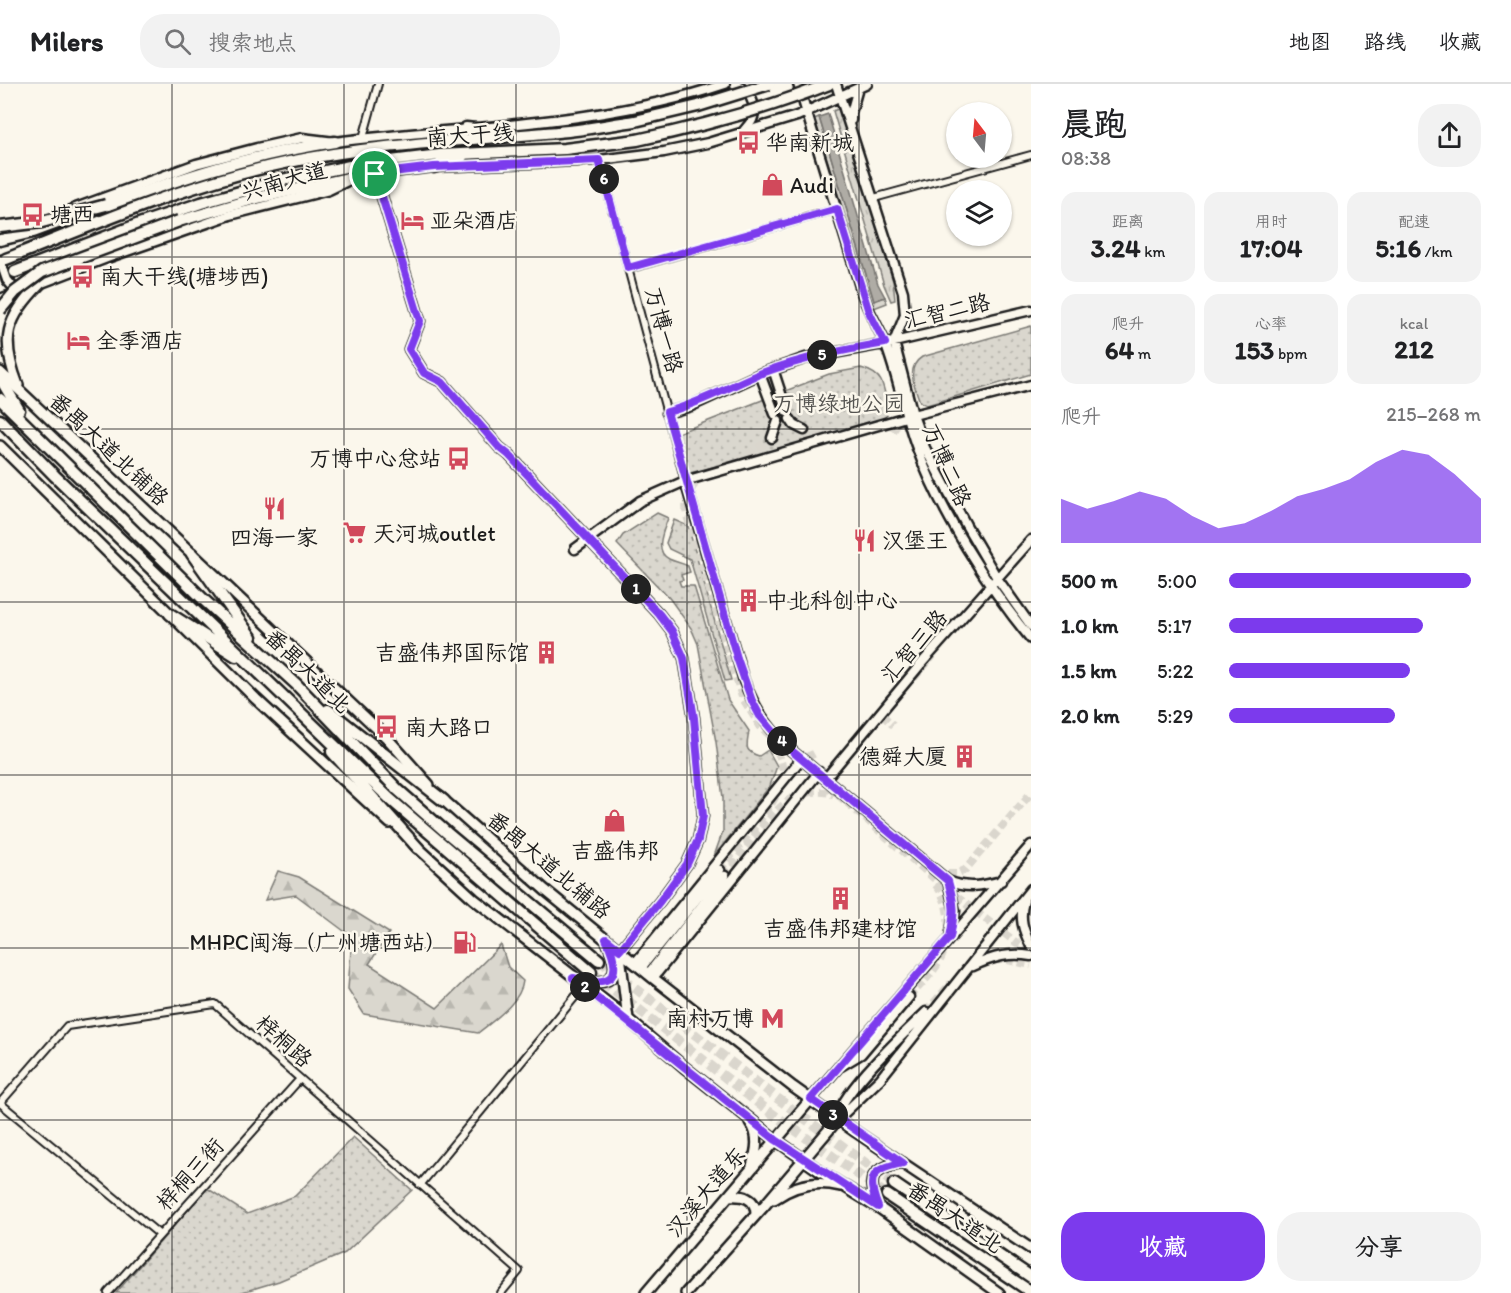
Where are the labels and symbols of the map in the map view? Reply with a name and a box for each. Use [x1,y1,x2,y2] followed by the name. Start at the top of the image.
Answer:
[946,102,1012,168] north arrow
[425,118,515,152] street label: 南大干线
[735,129,761,155] bus stop icon: 华南新城
[766,129,854,156] place label: 华南新城
[349,148,400,199] pin
[238,156,330,206] street label: 兴南大道
[589,164,619,194] pin: 6
[759,172,785,198] shop icon: Audi
[790,172,834,199] place label: Audi
[19,201,45,227] bus stop icon: 塘西
[50,201,94,228] place label: 塘西
[399,207,425,233] hotel icon: 亚朵酒店
[430,207,518,234] place label: 亚朵酒店
[69,263,95,289] bus stop icon: 南大干线(塘埗西)
[100,263,268,290] place label: 南大干线(塘埗西)
[640,284,688,376] street label: 万博一路
[901,288,993,334] street label: 汇智二路
[65,327,91,353] hotel icon: 全季酒店
[96,327,184,354] place label: 全季酒店
[807,340,837,370] pin: 5
[43,387,175,511] street label: 番禺大道北铺路
[773,390,905,417] park label: 万博绿地公园
[917,419,977,511] street label: 万博二路
[309,445,441,472] place label: 万博中心总站
[446,445,472,471] bus stop icon: 万博中心总站
[261,495,287,521] restaurant icon: 四海一家
[342,520,368,546] supermarket icon: 天河城outlet
[373,520,496,547] place label: 天河城outlet
[230,524,318,551] place label: 四海一家
[851,527,877,553] restaurant icon: 汉堡王
[882,527,948,554] place label: 汉堡王
[621,574,651,604] pin: 1
[735,587,761,613] building icon: 中北科创中心
[766,587,898,614] place label: 中北科创中心
[875,604,953,688] street label: 汇智三路
[259,623,357,719] street label: 番禺大道北
[375,639,529,666] place label: 吉盛伟邦国际馆
[534,639,560,665] building icon: 吉盛伟邦国际馆
[374,714,400,740] bus stop icon: 南大路口
[405,714,493,741] place label: 南大路口
[767,726,797,756] pin: 4
[859,743,947,770] place label: 德舜大厦
[952,743,978,769] building icon: 德舜大厦
[481,805,617,925] street label: 番禺大道北辅路
[602,808,628,834] shop icon: 吉盛伟邦
[571,837,659,864] place label: 吉盛伟邦
[827,886,853,912] building icon: 吉盛伟邦建材馆
[763,915,917,942] place label: 吉盛伟邦建材馆
[189,929,447,956] place label: MHPC闽海（广州塘西站）
[452,929,478,955] fuel station icon: MHPC闽海（广州塘西站）
[570,972,600,1002] pin: 2
[666,1005,754,1032] place label: 南村万博
[759,1005,785,1031] metro station icon: 南村万博
[250,1009,318,1073] street label: 梓桐路
[818,1100,848,1130] pin: 3
[151,1132,229,1216] street label: 梓桐三街
[660,1141,752,1243] street label: 汉溪大道东
[902,1175,1008,1259] street label: 番禺大道北

